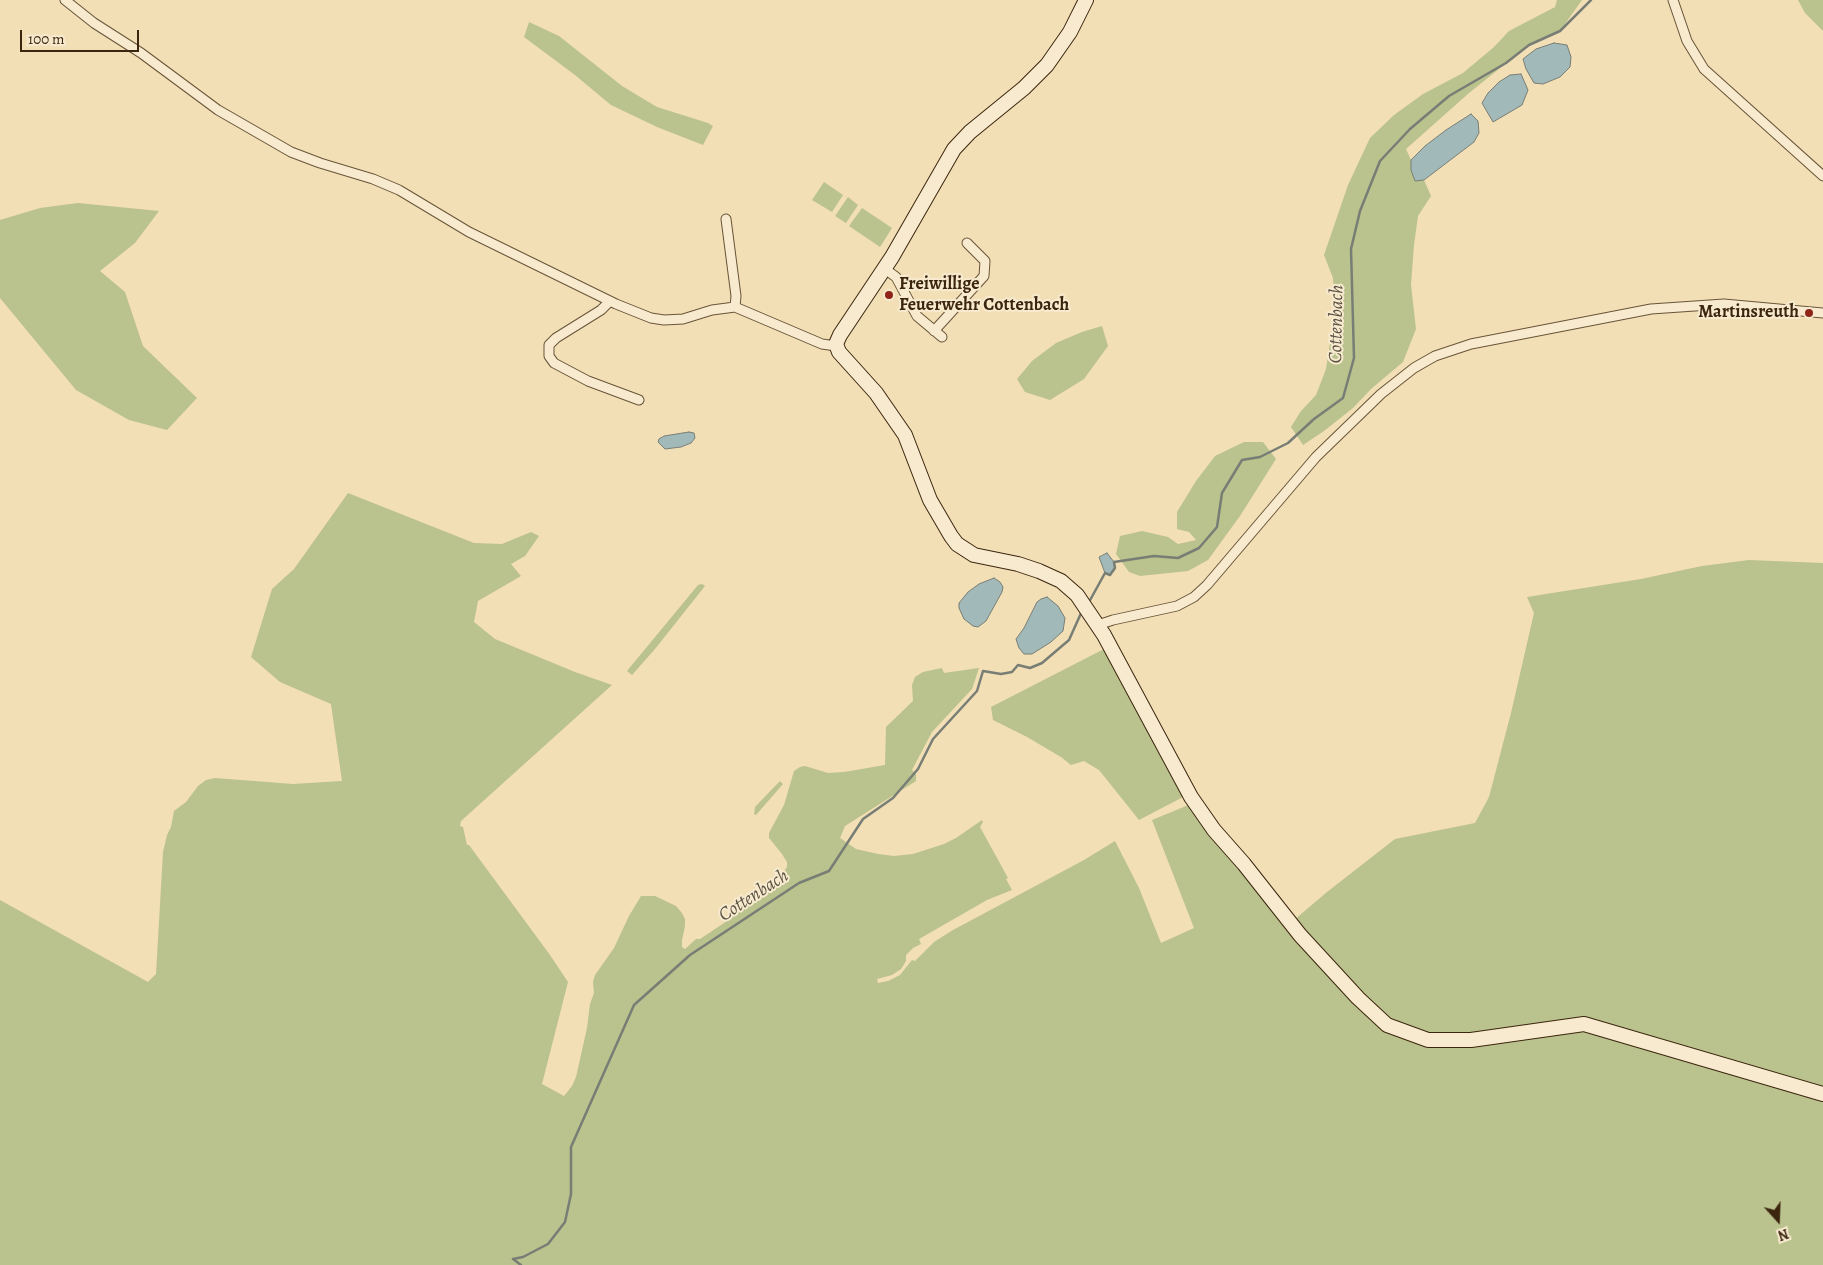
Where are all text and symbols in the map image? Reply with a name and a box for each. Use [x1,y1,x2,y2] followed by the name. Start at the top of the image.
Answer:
[22,20,141,52] scale bar
[28,29,65,49] text: 100 m
[899,274,1069,316] place label: Freiwillige Feuerwehr Cottenbach
[1325,284,1349,364] water label: Cottenbach
[883,289,895,301] marker: Freiwillige Feuerwehr Cottenbach
[1698,302,1799,324] place label: Martinsreuth
[1803,307,1815,319] marker: Martinsreuth
[715,865,793,927] water label: Cottenbach
[1753,1195,1803,1245] north arrow
[1775,1224,1791,1245] text: N

